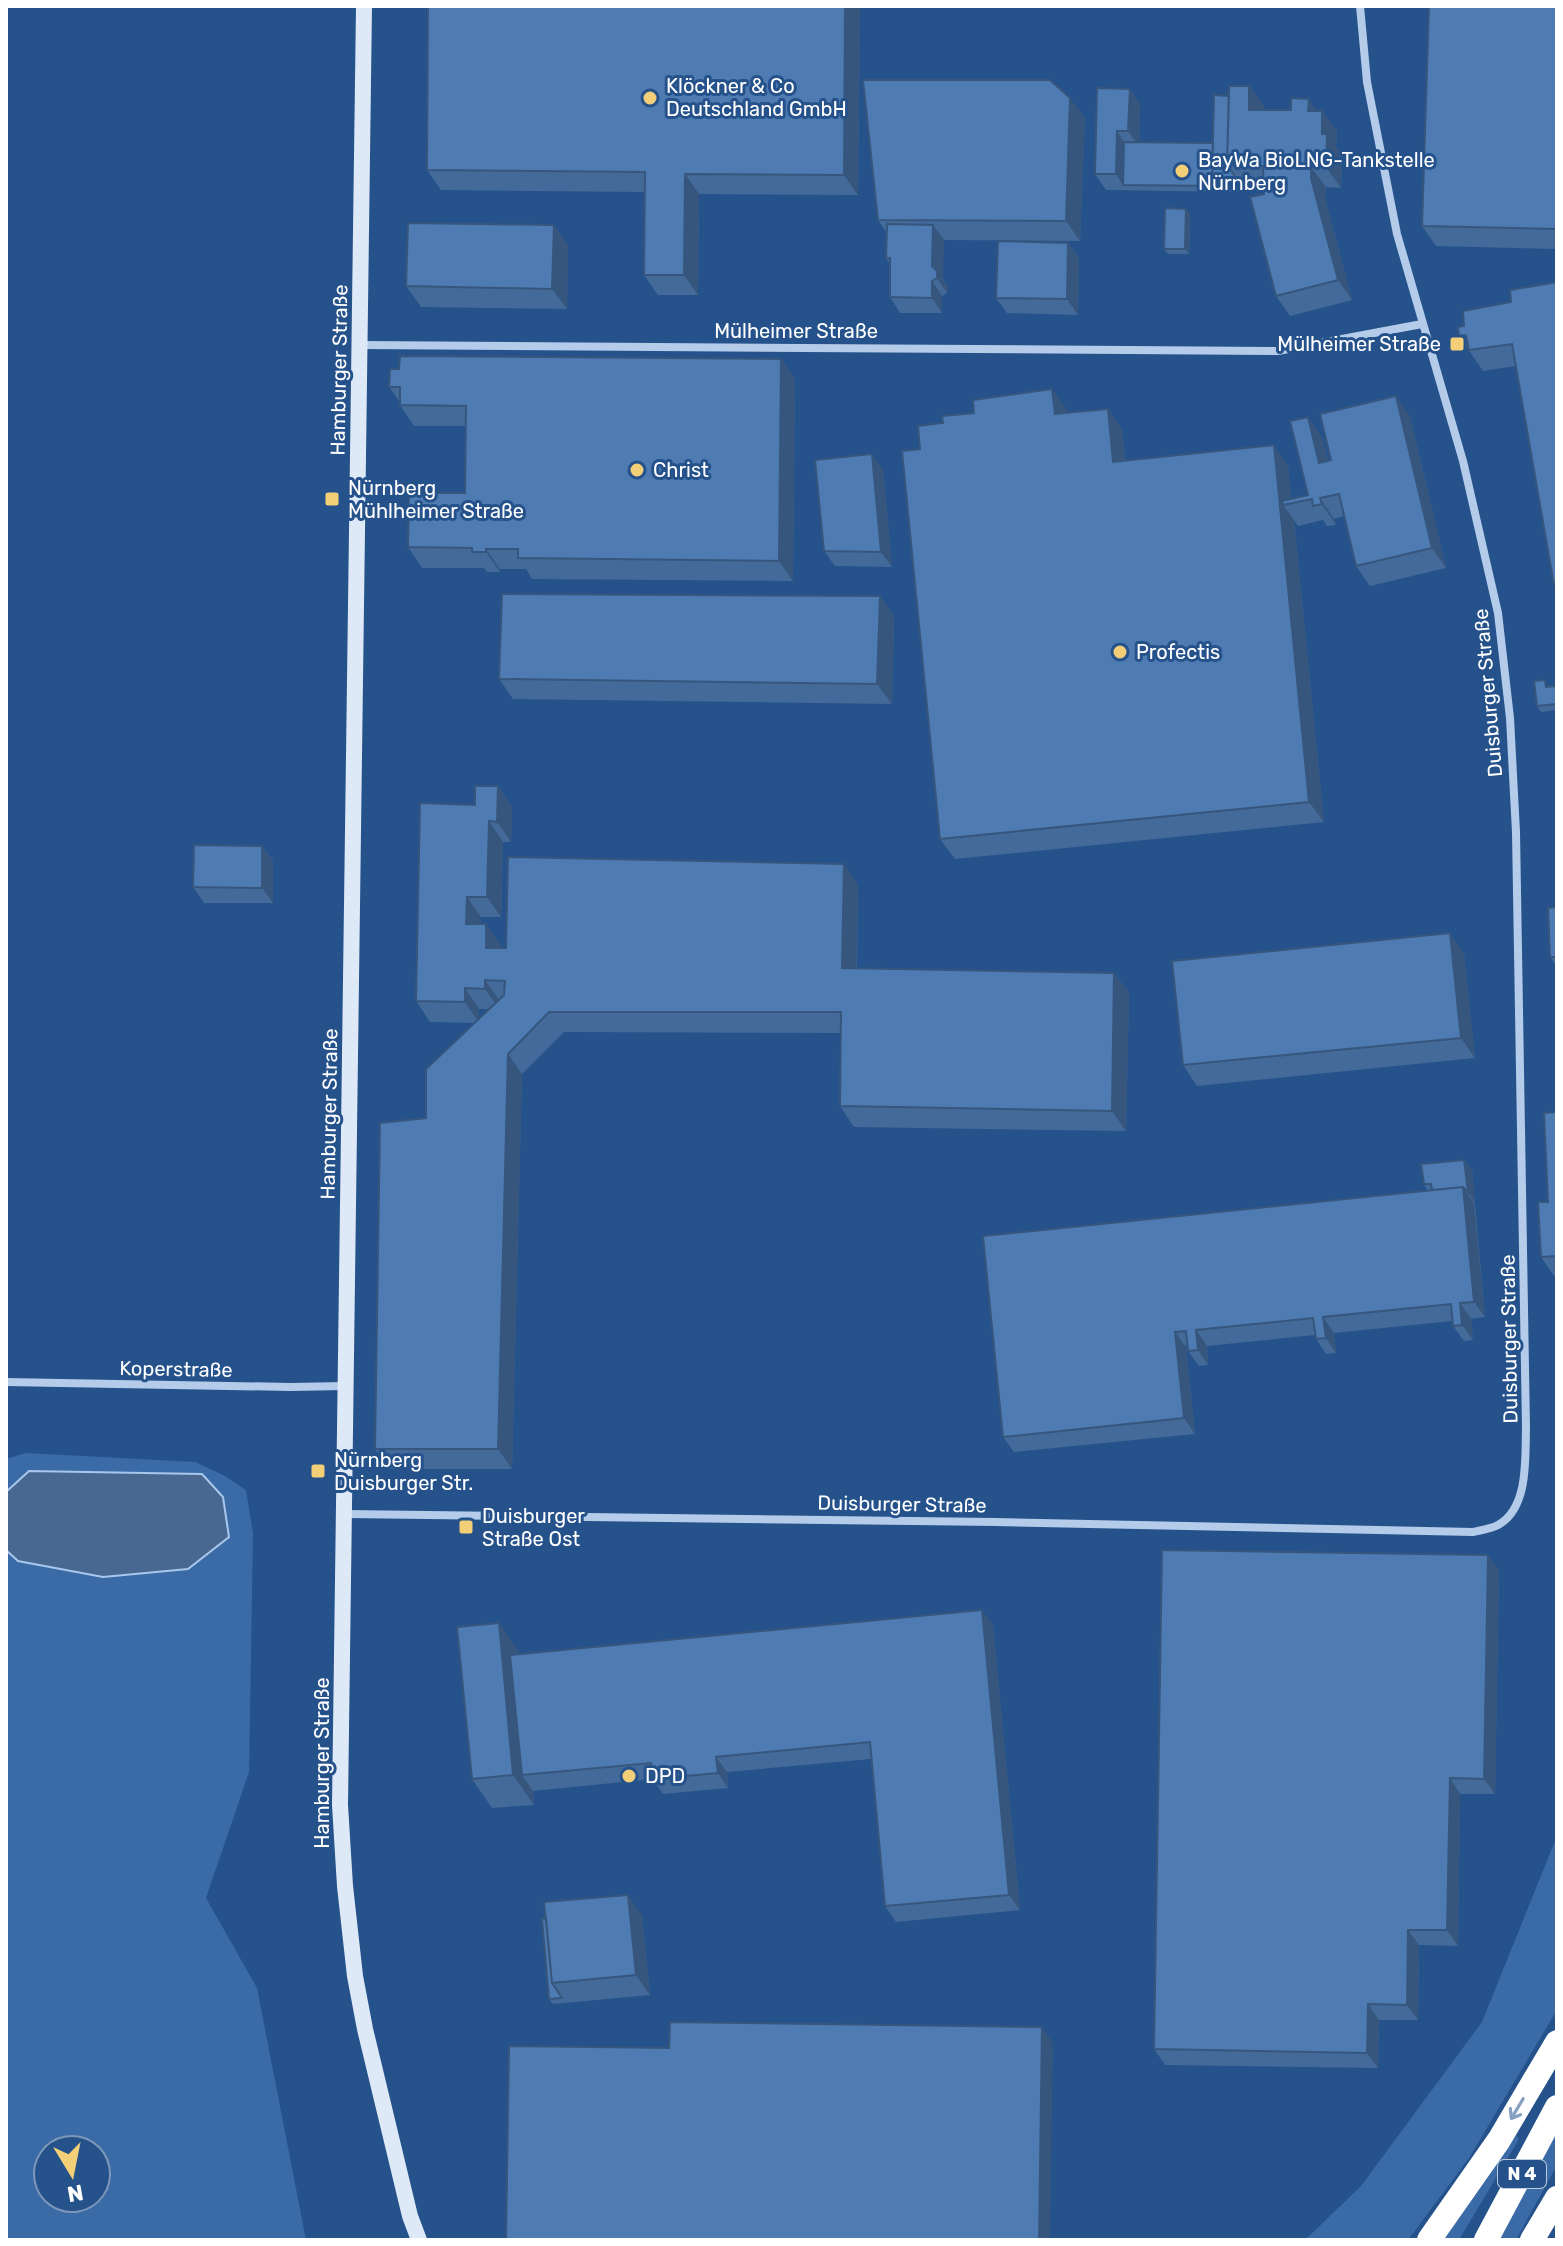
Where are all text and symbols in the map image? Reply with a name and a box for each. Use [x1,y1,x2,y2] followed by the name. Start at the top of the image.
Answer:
[666,74,847,121] place label: Klöckner & Co Deutschland GmbH
[641,89,659,107] marker: Klöckner & Co Deutschland GmbH
[1198,148,1435,195] place label: BayWa BioLNG-Tankstelle Nürnberg
[1173,162,1191,180] marker: BayWa BioLNG-Tankstelle Nürnberg
[326,284,352,456] street label: Hamburger Straße
[714,319,878,343] street label: Mülheimer Straße
[1277,332,1441,356] place label: Mülheimer Straße
[1448,335,1466,353] marker: Mülheimer Straße
[653,458,709,482] place label: Christ
[628,461,646,479] marker: Christ
[348,476,524,523] place label: Nürnberg Mühlheimer Straße
[323,490,341,508] marker: Nürnberg Mühlheimer Straße
[1469,608,1507,778] street label: Duisburger Straße
[1136,640,1220,664] place label: Profectis
[1111,643,1129,661] marker: Profectis
[316,1028,342,1200] street label: Hamburger Straße
[1496,1254,1522,1424] street label: Duisburger Straße
[119,1356,233,1382] street label: Koperstraße
[334,1448,473,1495] place label: Nürnberg Duisburger Str.
[309,1462,327,1480] marker: Nürnberg Duisburger Str.
[817,1491,987,1517] street label: Duisburger Straße
[482,1504,585,1551] place label: Duisburger Straße Ost
[457,1518,475,1536] marker: Duisburger Straße Ost
[310,1677,334,1849] street label: Hamburger Straße
[645,1764,685,1788] place label: DPD
[620,1767,638,1785] marker: DPD
[1509,2097,1525,2120] one-way arrow
[32,2134,112,2214] north arrow
[1498,2160,1546,2188] road number: N 4
[65,2179,86,2208] text: N

